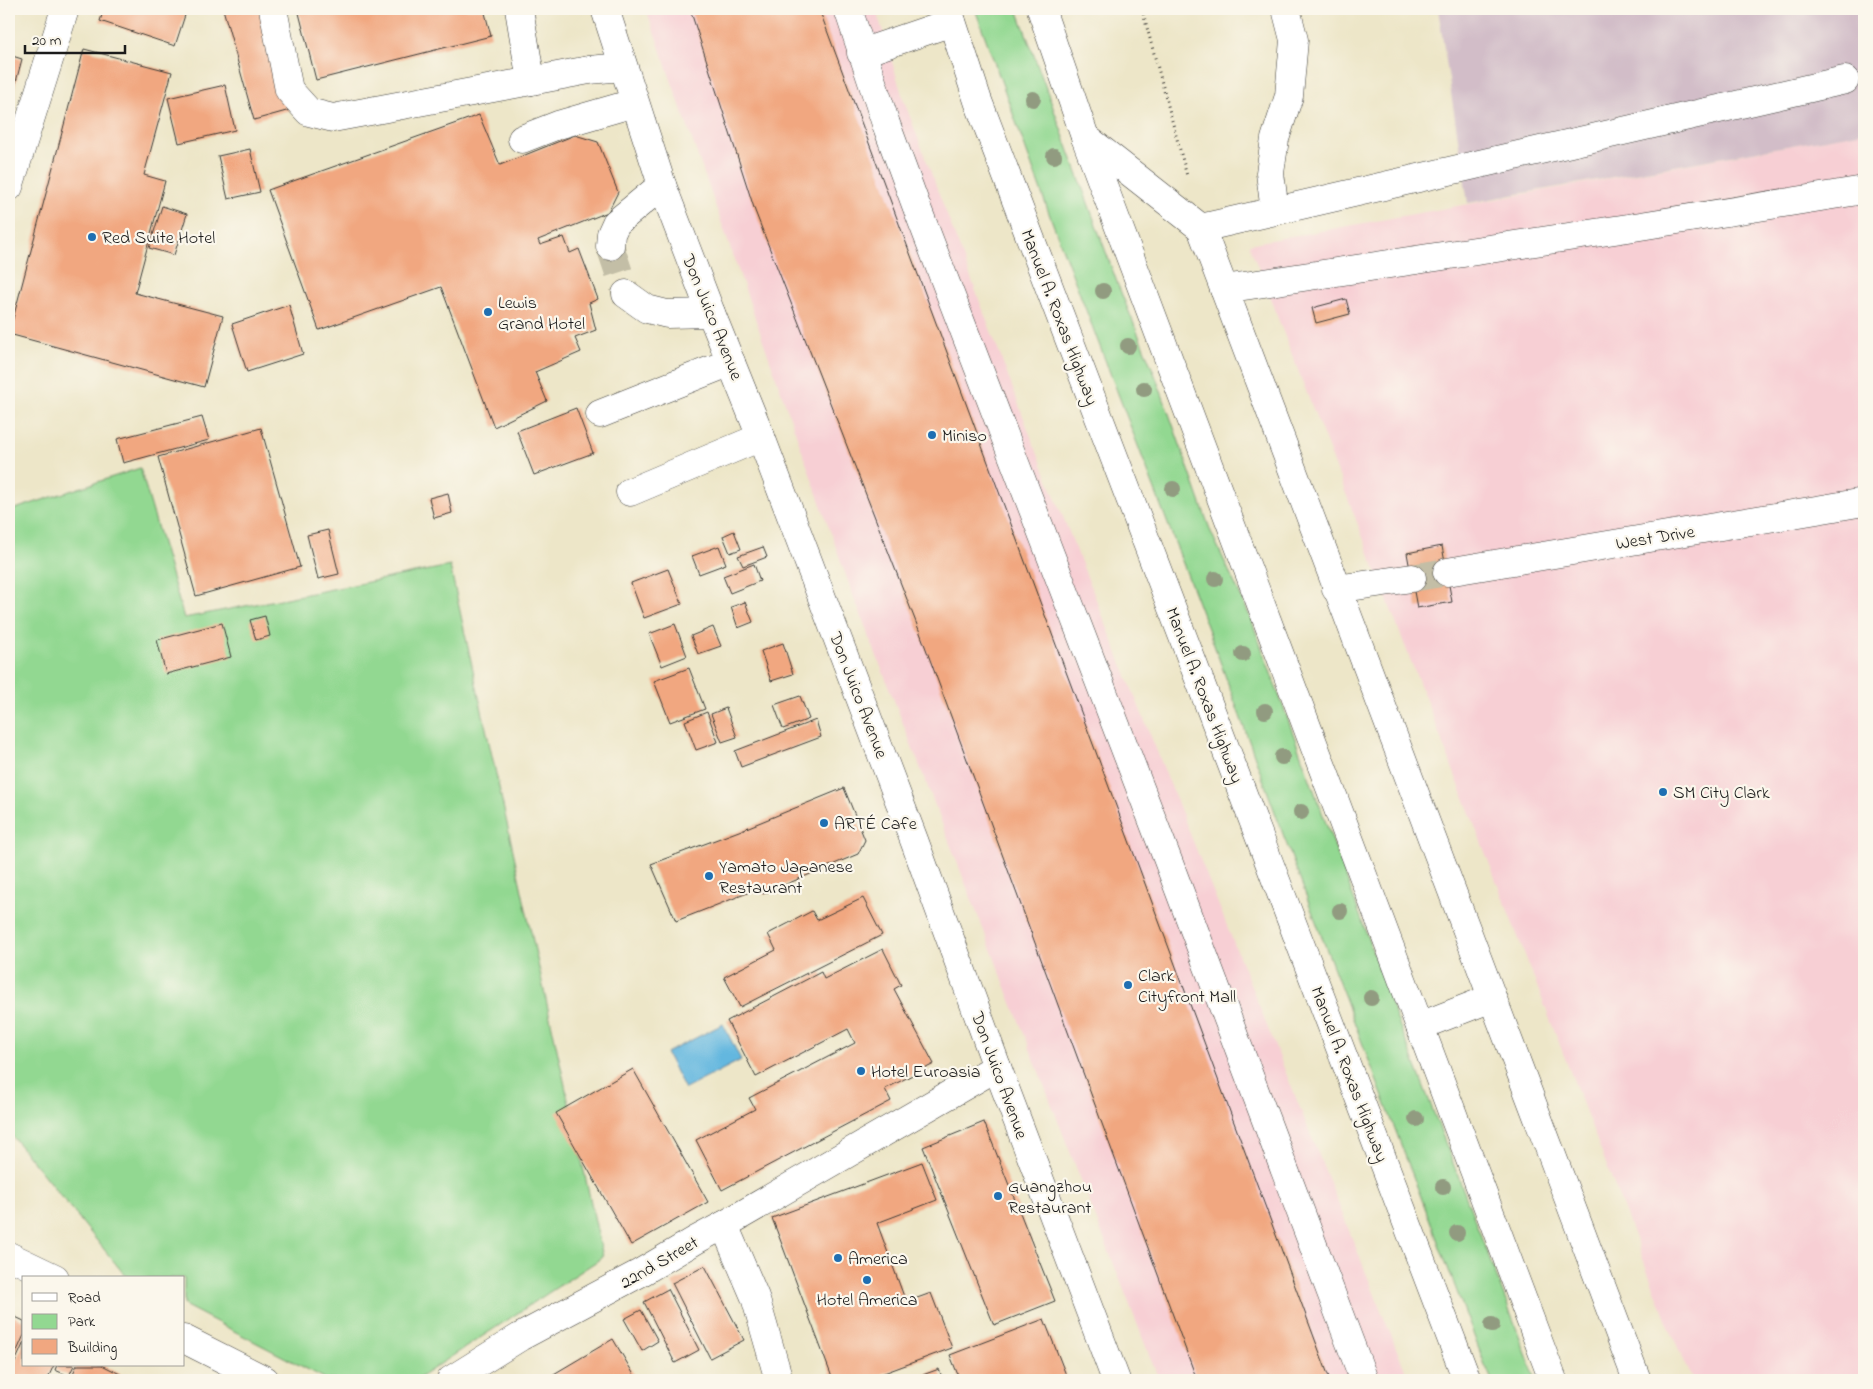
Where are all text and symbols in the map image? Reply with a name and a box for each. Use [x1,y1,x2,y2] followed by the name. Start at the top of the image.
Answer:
[25,22,125,54] scale bar
[32,30,62,52] text: 20 m
[102,226,215,252] place label: Red Suite Hotel
[1012,226,1104,410] street label: Manuel A. Roxas Highway
[86,231,98,243] marker: Red Suite Hotel
[674,250,749,386] street label: Don Juico Avenue
[498,291,585,338] place label: Lewis Grand Hotel
[482,306,494,318] marker: Lewis Grand Hotel
[942,424,987,450] place label: Miniso
[926,429,938,441] marker: Miniso
[1614,520,1697,558] street label: West Drive
[1157,604,1249,788] street label: Manuel A. Roxas Highway
[821,628,894,764] street label: Don Juico Avenue
[1673,781,1770,807] place label: SM City Clark
[1657,786,1669,798] marker: SM City Clark
[834,812,918,838] place label: ARTÉ Cafe
[818,817,830,829] marker: ARTÉ Cafe
[719,855,854,902] place label: Yamato Japanese Restaurant
[703,870,715,882] marker: Yamato Japanese Restaurant
[1138,964,1236,1011] place label: Clark Cityfront Mall
[1122,979,1134,991] marker: Clark Cityfront Mall
[1302,983,1394,1167] street label: Manuel A. Roxas Highway
[963,1007,1034,1144] street label: Don Juico Avenue
[871,1060,980,1086] place label: Hotel Euroasia
[855,1065,867,1077] marker: Hotel Euroasia
[1008,1175,1092,1222] place label: Guangzhou Restaurant
[992,1190,1004,1202] marker: Guangzhou Restaurant
[616,1231,704,1297] street label: 22nd Street
[848,1247,908,1273] place label: America
[832,1252,844,1264] marker: America
[861,1274,873,1286] marker: Hotel America
[22,1276,185,1366] legend
[68,1287,101,1309] text: Road
[816,1288,918,1314] place label: Hotel America
[68,1311,96,1333] text: Park
[67,1337,117,1360] text: Building

